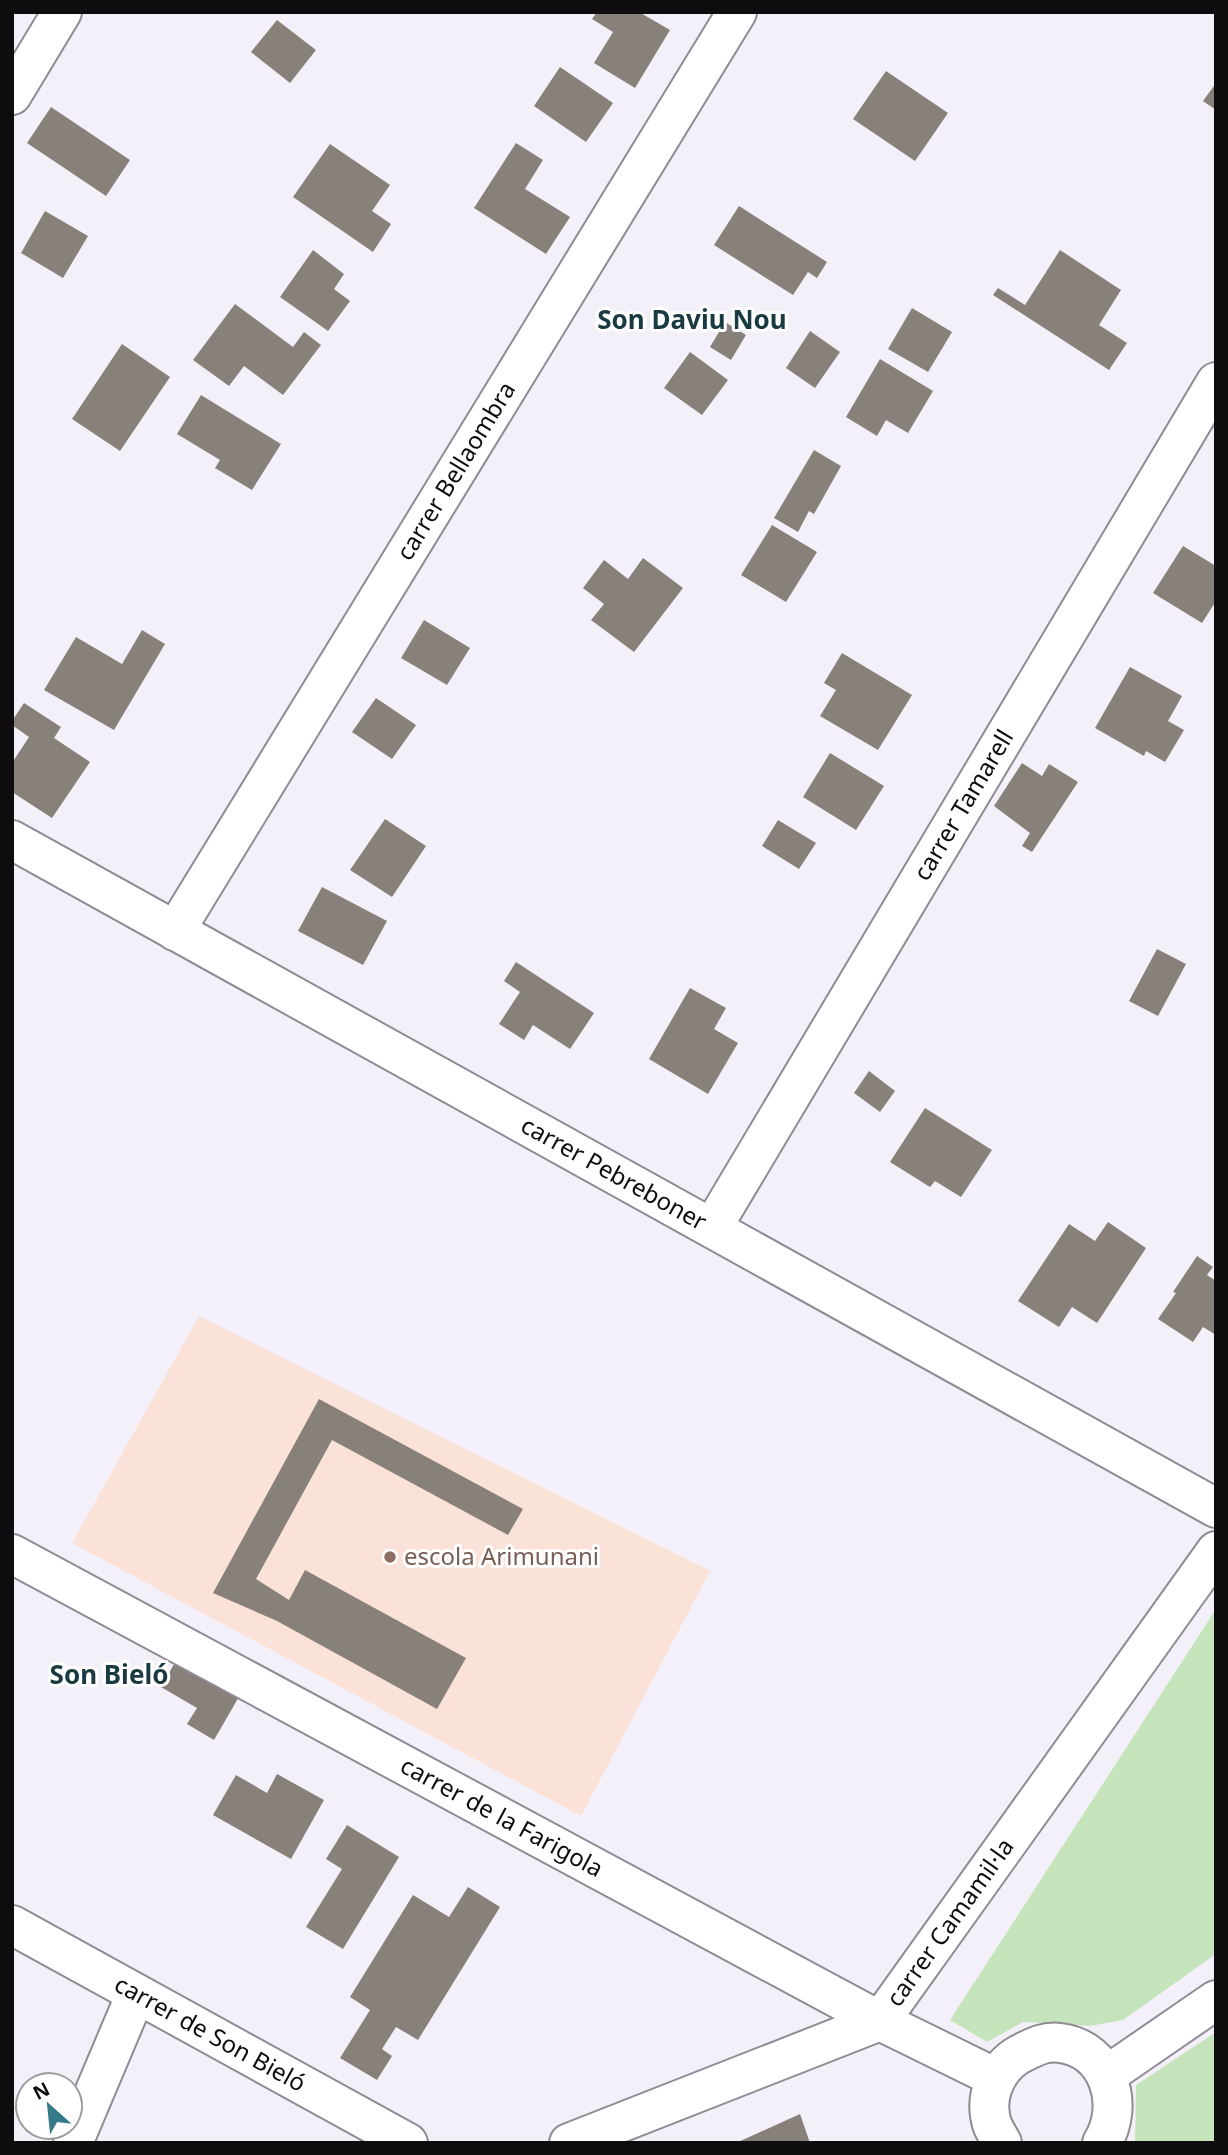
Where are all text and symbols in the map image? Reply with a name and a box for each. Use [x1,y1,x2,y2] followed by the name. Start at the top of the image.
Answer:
[597,301,787,337] district label: Son Daviu Nou
[388,375,522,566] street label: carrer Bellaombra
[905,723,1020,886] street label: carrer Tamarell
[516,1108,713,1237] street label: carrer Pebreboner
[404,1539,599,1572] place label: escola Arimunani
[382,1549,398,1565] marker: escola Arimunani
[50,1656,168,1692] district label: Son Bieló
[395,1748,609,1884] street label: carrer de la Farigola
[878,1831,1021,2013] street label: carrer Camamil·la
[109,1967,312,2099] street label: carrer de Son Bieló
[14,2071,84,2141] north arrow
[28,2076,54,2106] text: N

